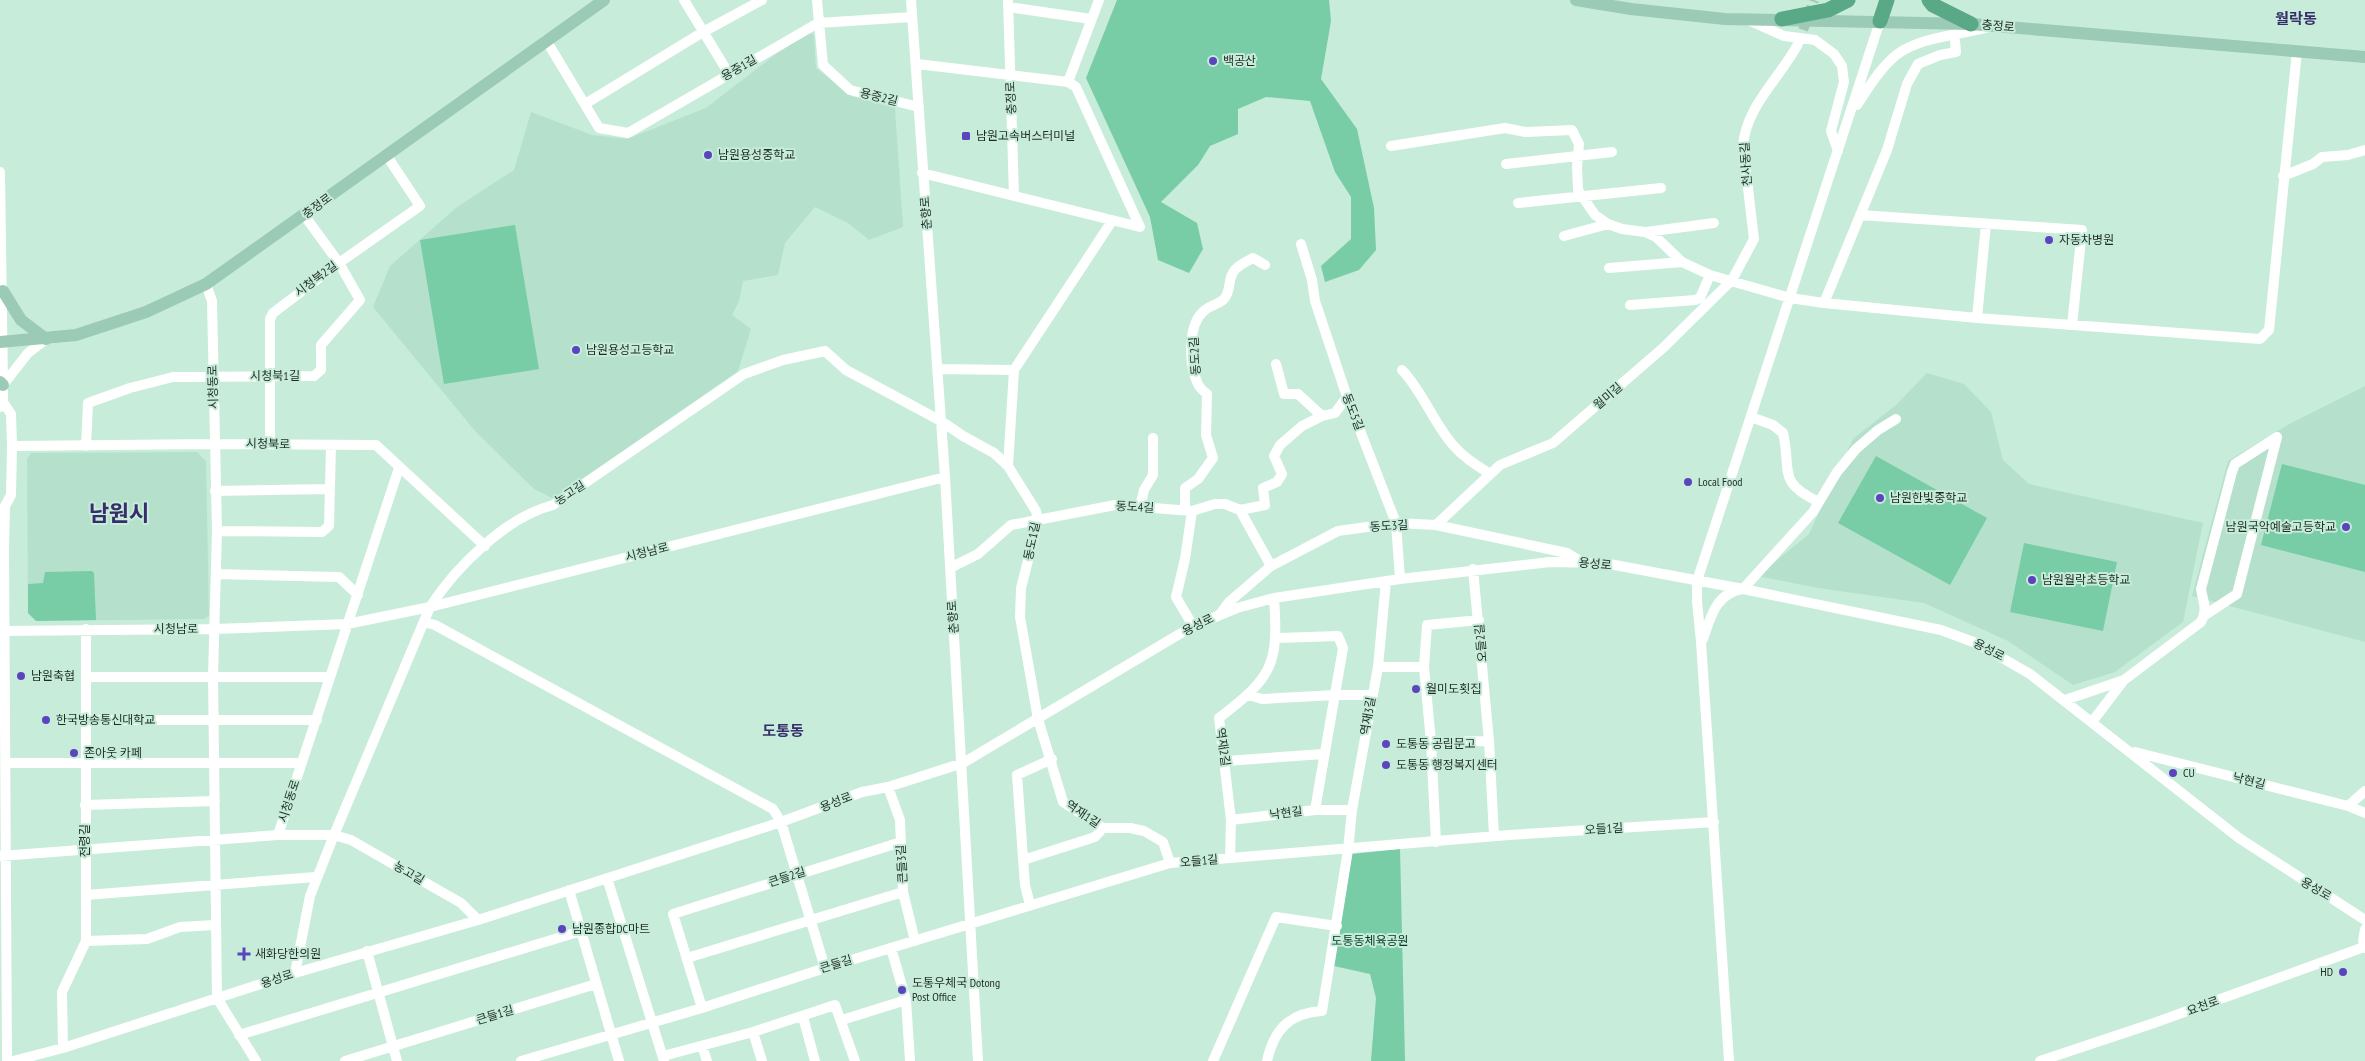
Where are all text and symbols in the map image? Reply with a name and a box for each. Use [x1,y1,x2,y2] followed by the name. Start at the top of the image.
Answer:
[2275,9,2317,28] district label: 월락동
[1981,17,2015,34] street label: 충정로
[718,51,759,84] street label: 용중1길
[1223,53,1256,68] place label: 백공산
[1207,55,1219,67] marker: 백공산
[1002,81,1019,115] street label: 충정로
[859,85,900,108] street label: 용중2길
[976,128,1075,143] place label: 남원고속버스터미널
[960,130,972,142] marker: 남원고속버스터미널
[1736,141,1755,187] street label: 천사동길
[718,147,795,162] place label: 남원용성중학교
[702,149,714,161] marker: 남원용성중학교
[299,190,335,221] street label: 충정로
[917,196,934,230] street label: 춘향로
[2059,232,2114,247] place label: 자동차병원
[2043,234,2055,246] marker: 자동차병원
[291,258,340,300] street label: 시청북2길
[1186,336,1203,376] street label: 동도2길
[586,342,674,357] place label: 남원용성고등학교
[570,344,582,356] marker: 남원용성고등학교
[205,365,220,409] street label: 시청동로
[250,368,300,383] street label: 시청북1길
[1590,379,1625,412] street label: 월미길
[1340,391,1367,432] street label: 동도5길
[246,436,290,451] street label: 시청북로
[1698,474,1743,489] place label: Local Food
[1682,476,1694,488] marker: Local Food
[552,477,588,508] street label: 농고길
[1890,490,1967,505] place label: 남원한빛중학교
[1874,492,1886,504] marker: 남원한빛중학교
[1115,498,1155,515] street label: 동도4길
[89,499,149,527] district label: 남원시
[1369,517,1409,534] street label: 동도3길
[2226,519,2336,534] place label: 남원국악예술고등학교
[1020,520,1043,561] street label: 동도1길
[2340,521,2352,533] marker: 남원국악예술고등학교
[624,539,670,564] street label: 시청남로
[1578,555,1612,572] street label: 용성로
[2042,572,2130,587] place label: 남원월락초등학교
[2026,574,2038,586] marker: 남원월락초등학교
[944,600,961,634] street label: 춘향로
[1180,610,1216,639] street label: 용성로
[154,621,198,636] street label: 시청남로
[1471,623,1490,663] street label: 오들2길
[1971,635,2007,664] street label: 용성로
[31,668,75,683] place label: 남원축협
[15,670,27,682] marker: 남원축협
[1426,681,1481,696] place label: 월미도횟집
[1410,683,1422,695] marker: 월미도횟집
[1357,696,1378,736] street label: 역재3길
[56,712,155,727] place label: 한국방송통신대학교
[40,714,52,726] marker: 한국방송통신대학교
[762,721,804,740] district label: 도통동
[1213,727,1234,767] street label: 역재2길
[1396,736,1476,751] place label: 도통동 공립문고
[1380,738,1392,750] marker: 도통동 공립문고
[84,745,142,760] place label: 존아웃 카페
[68,747,80,759] marker: 존아웃 카페
[1396,757,1498,772] place label: 도통동 행정복지센터
[1380,759,1392,771] marker: 도통동 행정복지센터
[2183,765,2195,780] place label: CU
[2167,767,2179,779] marker: CU
[2231,769,2267,792] street label: 낙현길
[275,778,302,824] street label: 시청동로
[818,789,854,814] street label: 용성로
[1063,797,1103,831] street label: 역재1길
[1269,803,1303,822] street label: 낙현길
[1584,820,1624,837] street label: 오들1길
[77,824,92,858] street label: 전령길
[893,844,910,884] street label: 큰들3길
[1179,851,1219,870] street label: 오들1길
[391,858,427,887] street label: 농고길
[766,863,807,890] street label: 큰들2길
[2298,874,2334,903] street label: 용성로
[572,921,650,936] place label: 남원종합DC마트
[556,923,568,935] marker: 남원종합DC마트
[1331,933,1409,948] park label: 도통동체육공원
[255,946,321,961] place label: 새화당한의원
[237,947,251,961] marker: 새화당한의원
[818,952,854,976] street label: 큰들길
[2320,964,2333,979] place label: HD
[259,966,295,991] street label: 용성로
[2337,966,2349,978] marker: HD
[912,975,1000,1004] place label: 도통우체국 Dotong Post Office
[896,984,908,996] marker: 도통우체국 Dotong Post Office
[2185,993,2221,1018] street label: 요천로
[474,1002,515,1027] street label: 큰들1길

